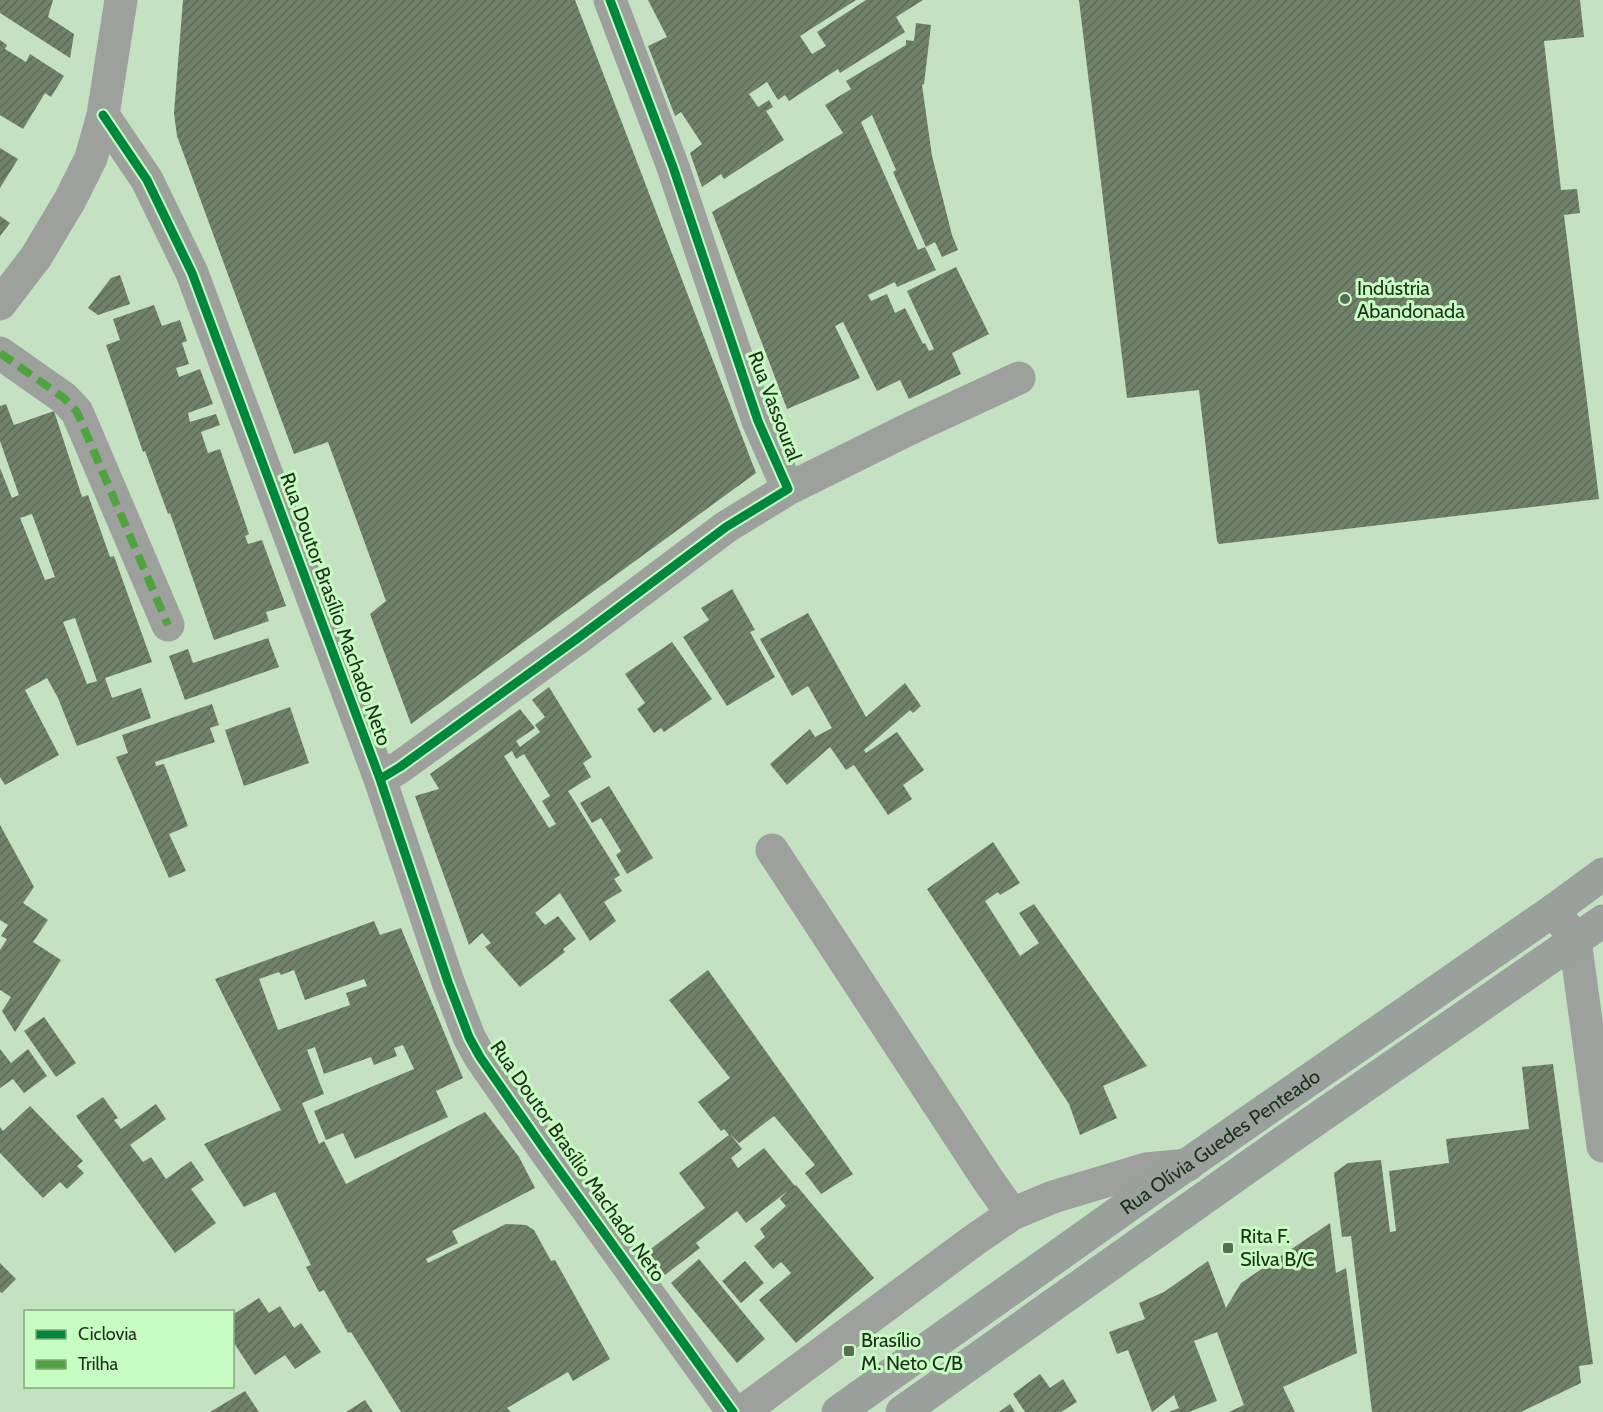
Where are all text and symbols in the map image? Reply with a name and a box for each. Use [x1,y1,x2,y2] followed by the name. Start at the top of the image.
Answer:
[1357,276,1465,323] place label: Indústria Abandonada
[1338,292,1352,306] marker: Indústria Abandonada
[743,348,807,465] street label: Rua Vassoural
[275,469,397,749] street label: Rua Doutor Brasílio Machado Neto
[485,1036,671,1286] street label: Rua Doutor Brasílio Machado Neto
[1115,1064,1325,1220] street label: Rua Olívia Guedes Penteado
[1240,1224,1315,1271] place label: Rita F. Silva B/C
[1221,1241,1235,1255] marker: Rita F. Silva B/C
[24,1310,234,1388] legend
[78,1323,137,1345] text: Ciclovia
[861,1328,963,1375] place label: Brasílio M. Neto C/B
[842,1344,856,1358] marker: Brasílio M. Neto C/B
[78,1353,119,1375] text: Trilha

